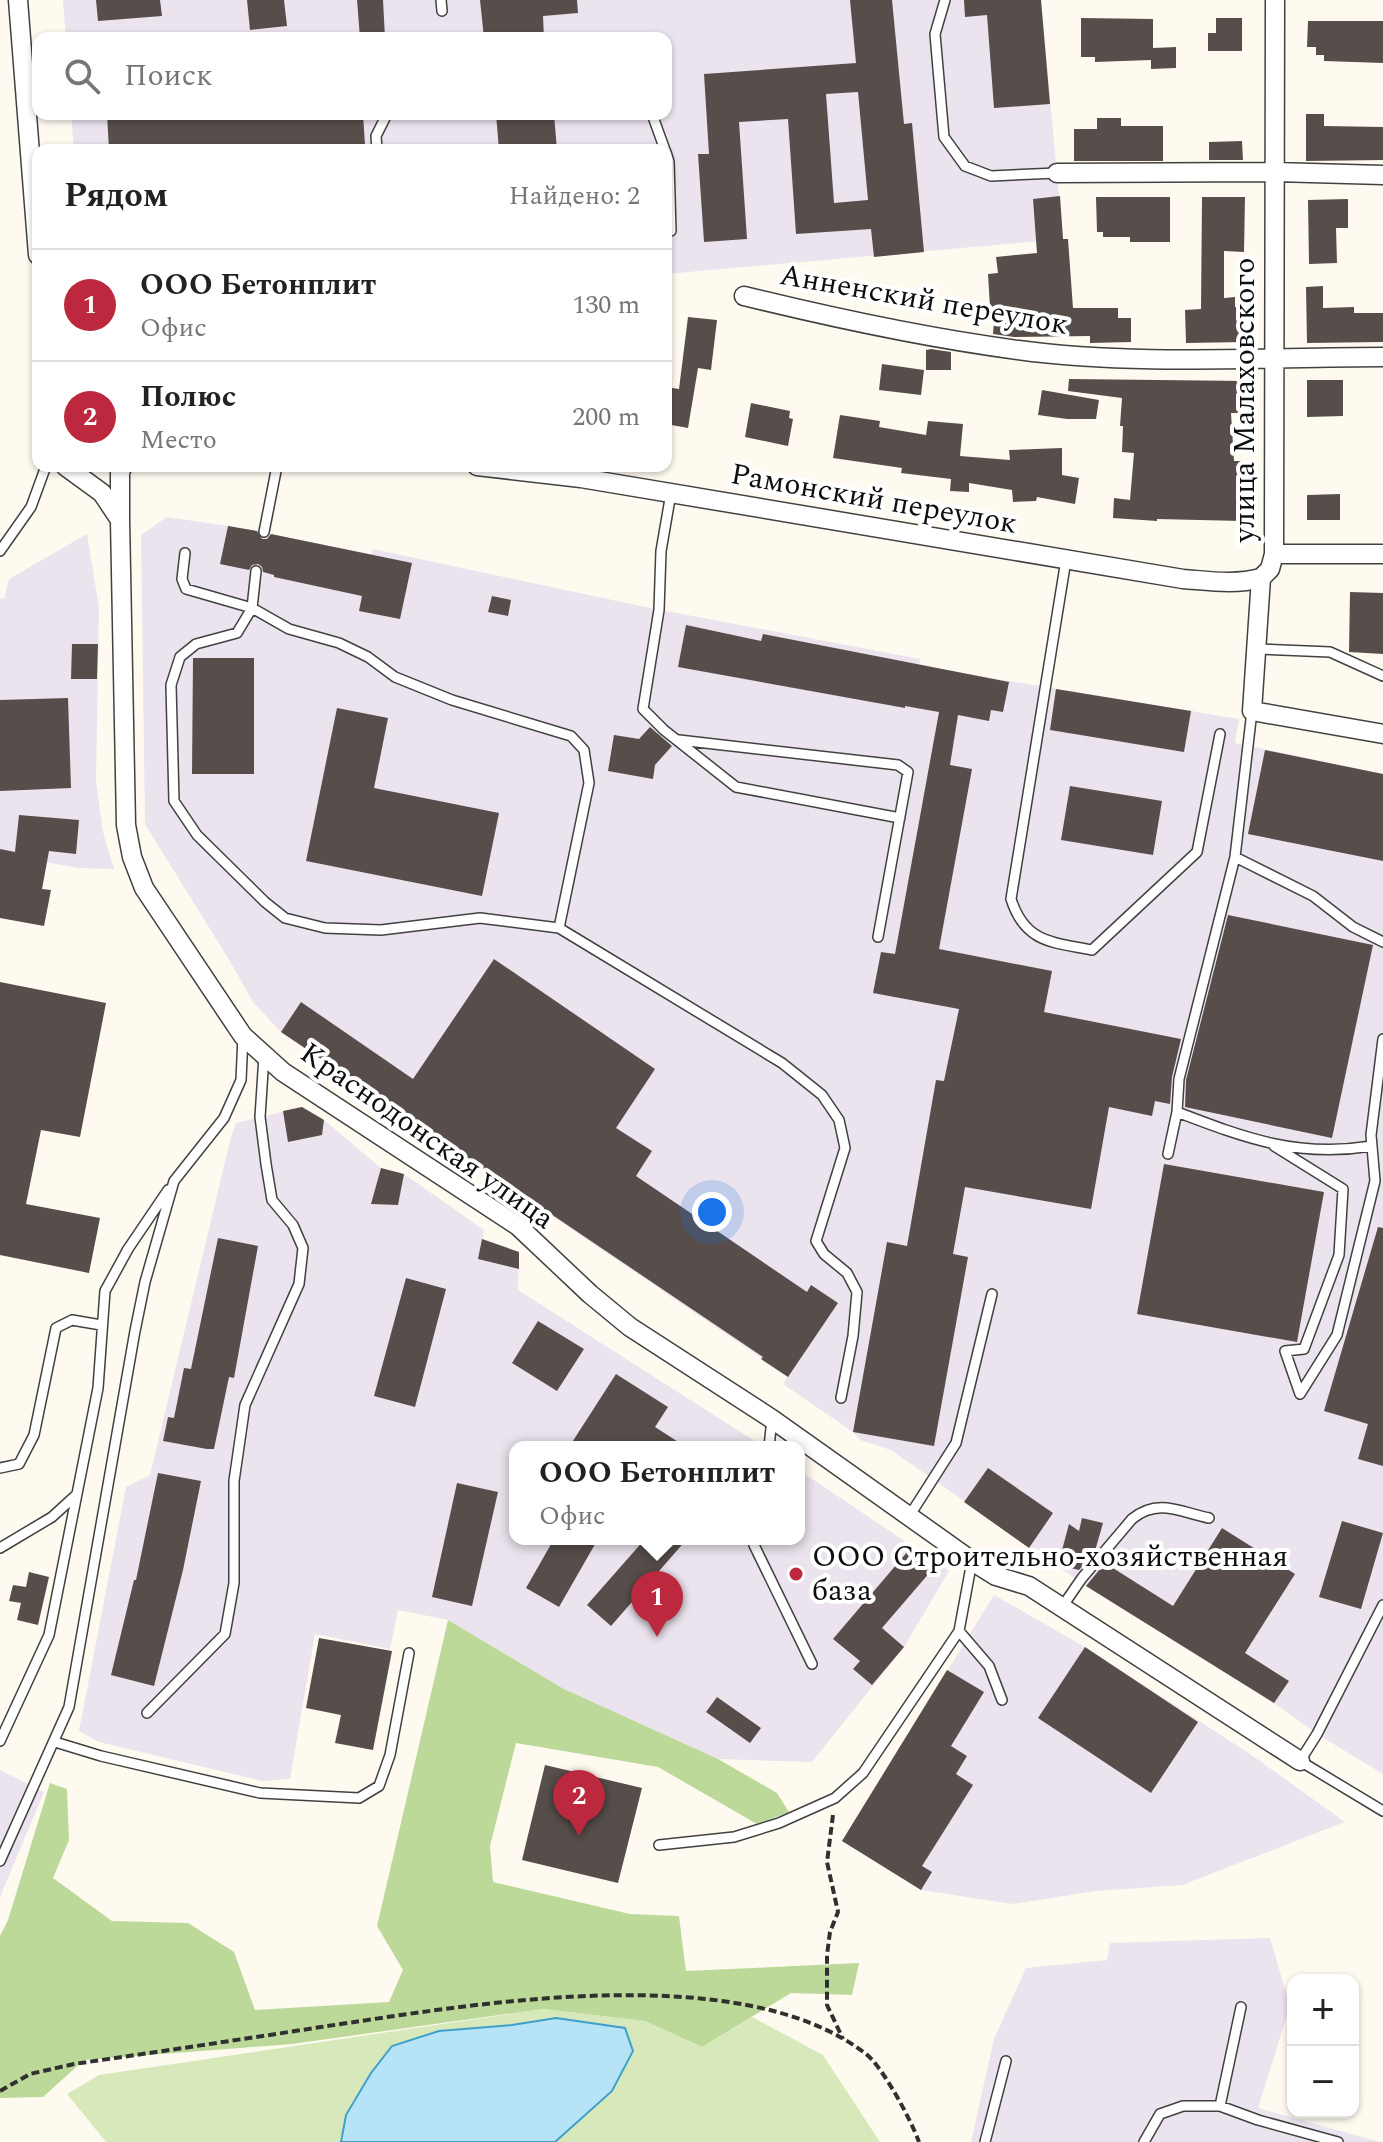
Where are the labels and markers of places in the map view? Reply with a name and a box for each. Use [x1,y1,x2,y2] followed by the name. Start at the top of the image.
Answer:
[812,1534,1288,1614] place label: ООО Строительно-хозяйственная база
[787,1565,805,1583] marker: ООО Строительно-хозяйственная база
[631,1571,683,1637] pin: 1
[553,1770,605,1836] pin: 2

